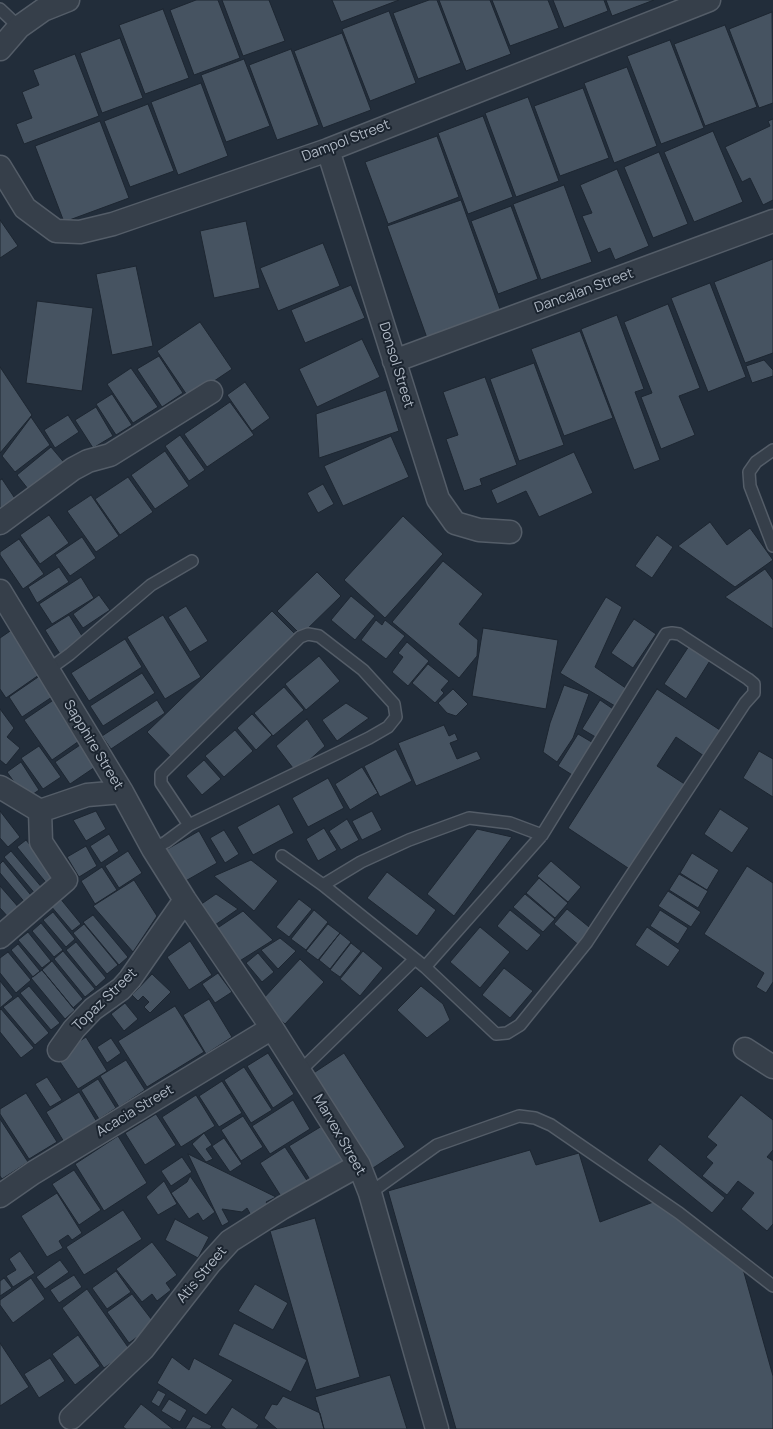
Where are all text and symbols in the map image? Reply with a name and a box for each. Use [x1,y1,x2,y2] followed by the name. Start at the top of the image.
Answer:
[300,117,392,165] street label: Dampol Street
[532,265,636,317] street label: Dancalan Street
[375,320,417,410] street label: Donsol Street
[60,697,126,793] street label: Sapphire Street
[69,965,141,1035] street label: Topaz Street
[93,1081,177,1141] street label: Acacia Street
[309,1092,369,1178] street label: Marvex Street
[173,1243,231,1307] street label: Atis Street

